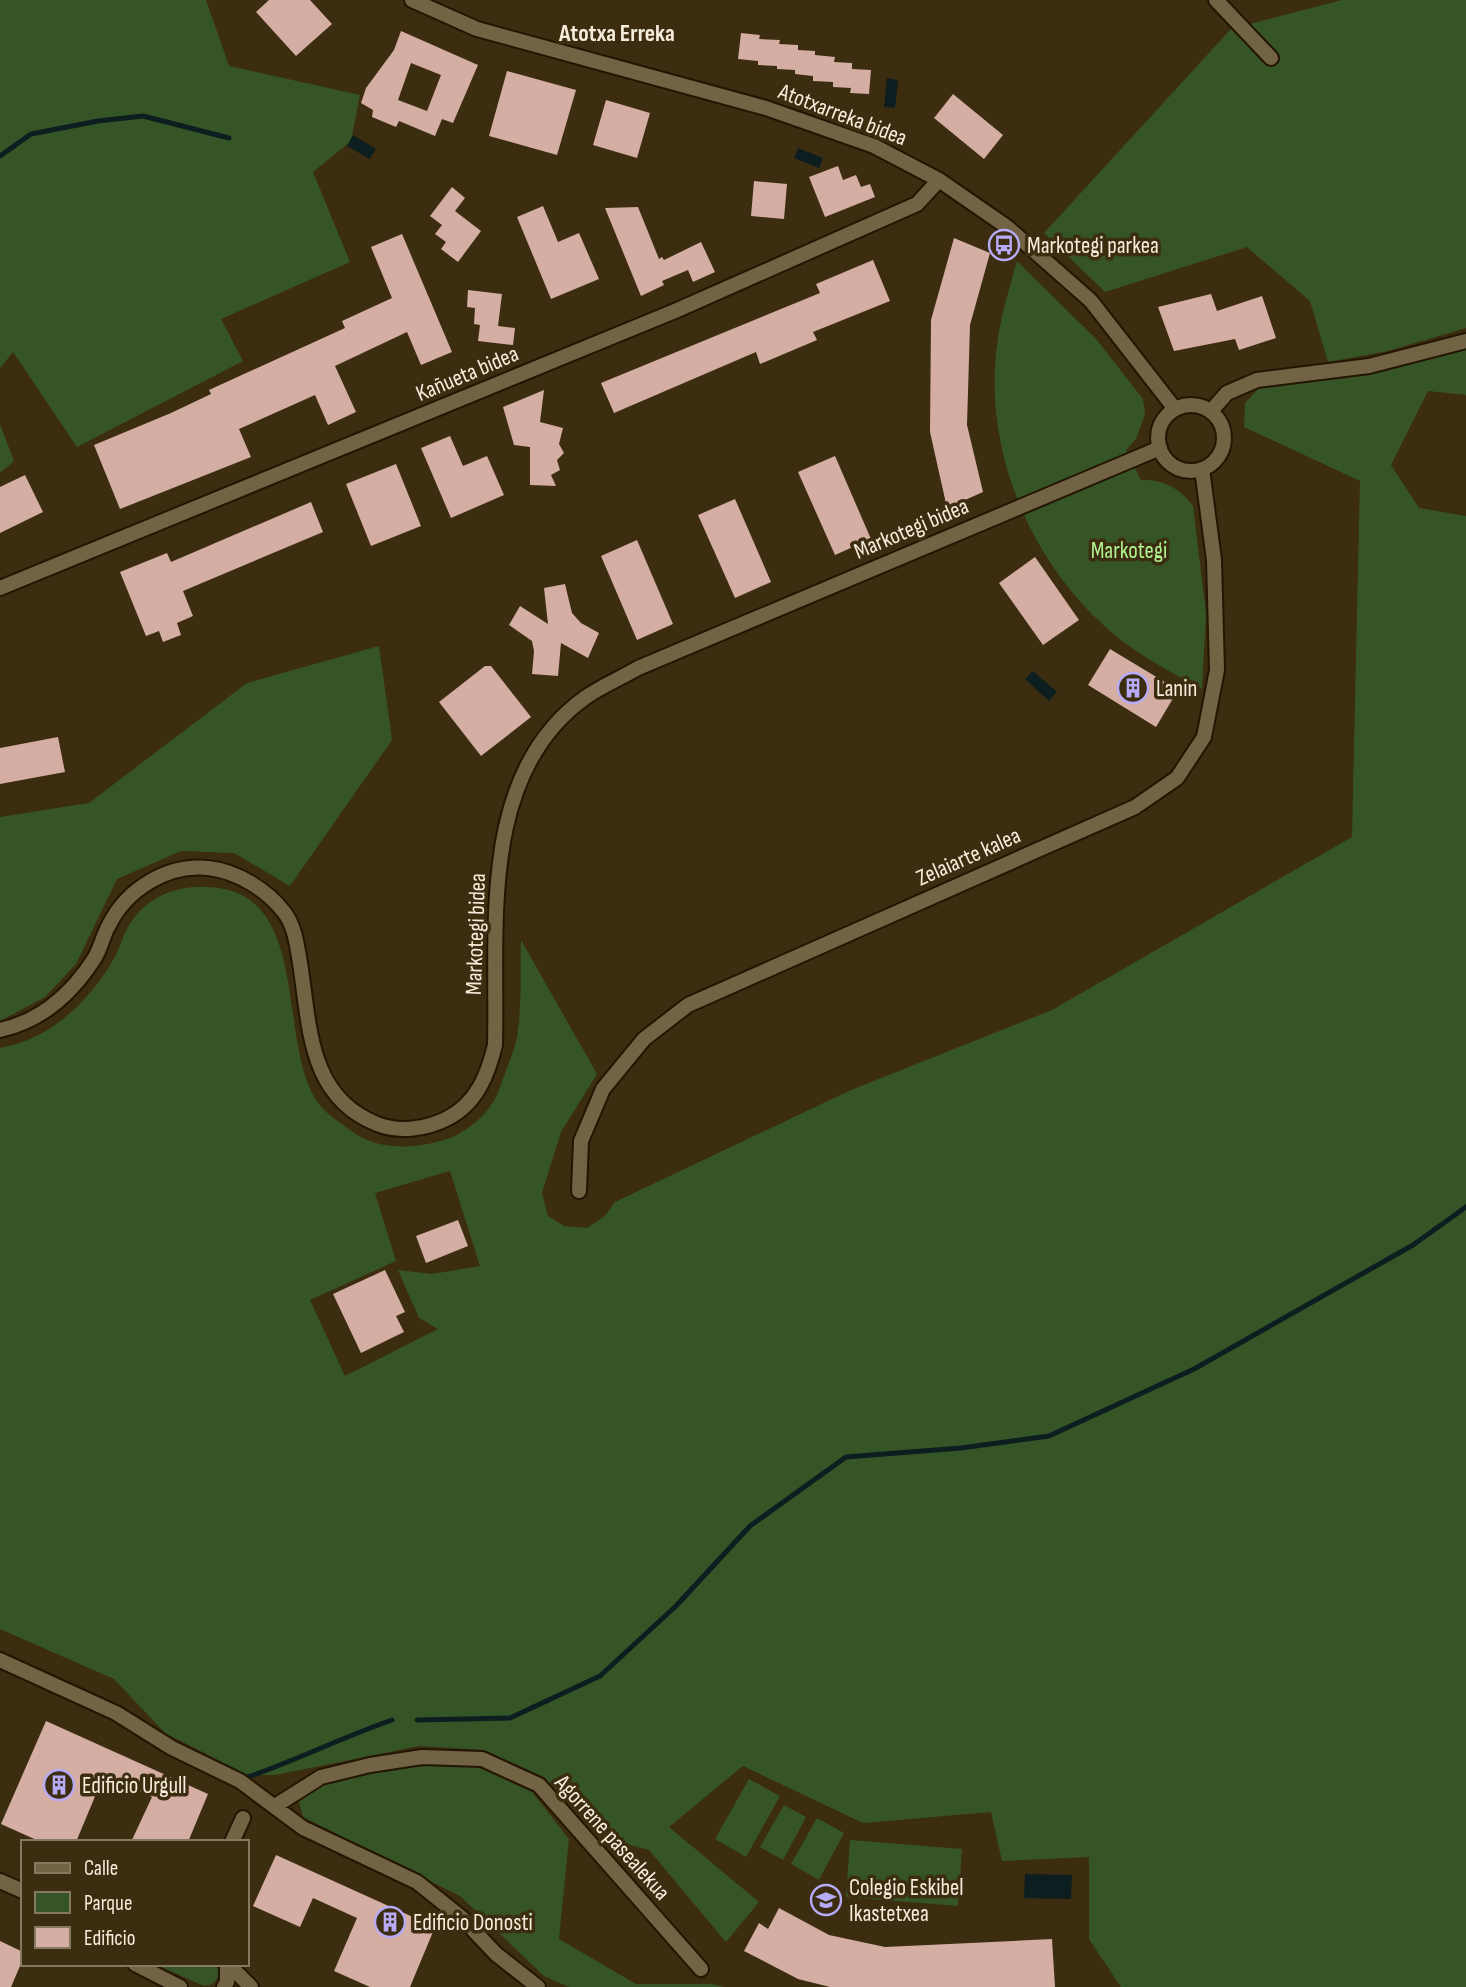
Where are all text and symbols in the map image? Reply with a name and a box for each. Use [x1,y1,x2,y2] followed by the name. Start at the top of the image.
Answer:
[558,19,675,48] district label: Atotxa Erreka
[773,77,911,152] street label: Atotxarreka bidea
[987,228,1021,262] bus stop icon: Markotegi parkea
[1027,232,1159,260] place label: Markotegi parkea
[412,340,523,408] street label: Kañueta bidea
[850,492,973,566] street label: Markotegi bidea
[1091,537,1167,565] park label: Markotegi
[1116,671,1150,705] building icon: Lanin
[1156,675,1197,703] place label: Lanin
[912,822,1025,892] street label: Zelaiarte kalea
[460,873,492,995] street label: Markotegi bidea
[42,1768,76,1802] building icon: Edificio Urgull
[548,1768,676,1906] street label: Agorrene pasealekua
[82,1772,187,1800] place label: Edificio Urgull
[21,1840,248,1966] legend
[84,1856,118,1881] text: Calle
[849,1874,964,1928] place label: Colegio Eskibel Ikastetxea
[809,1883,843,1917] school or university icon: Colegio Eskibel Ikastetxea
[84,1891,132,1916] text: Parque
[373,1905,407,1939] building icon: Edificio Donosti
[413,1909,533,1937] place label: Edificio Donosti
[84,1926,135,1951] text: Edificio

